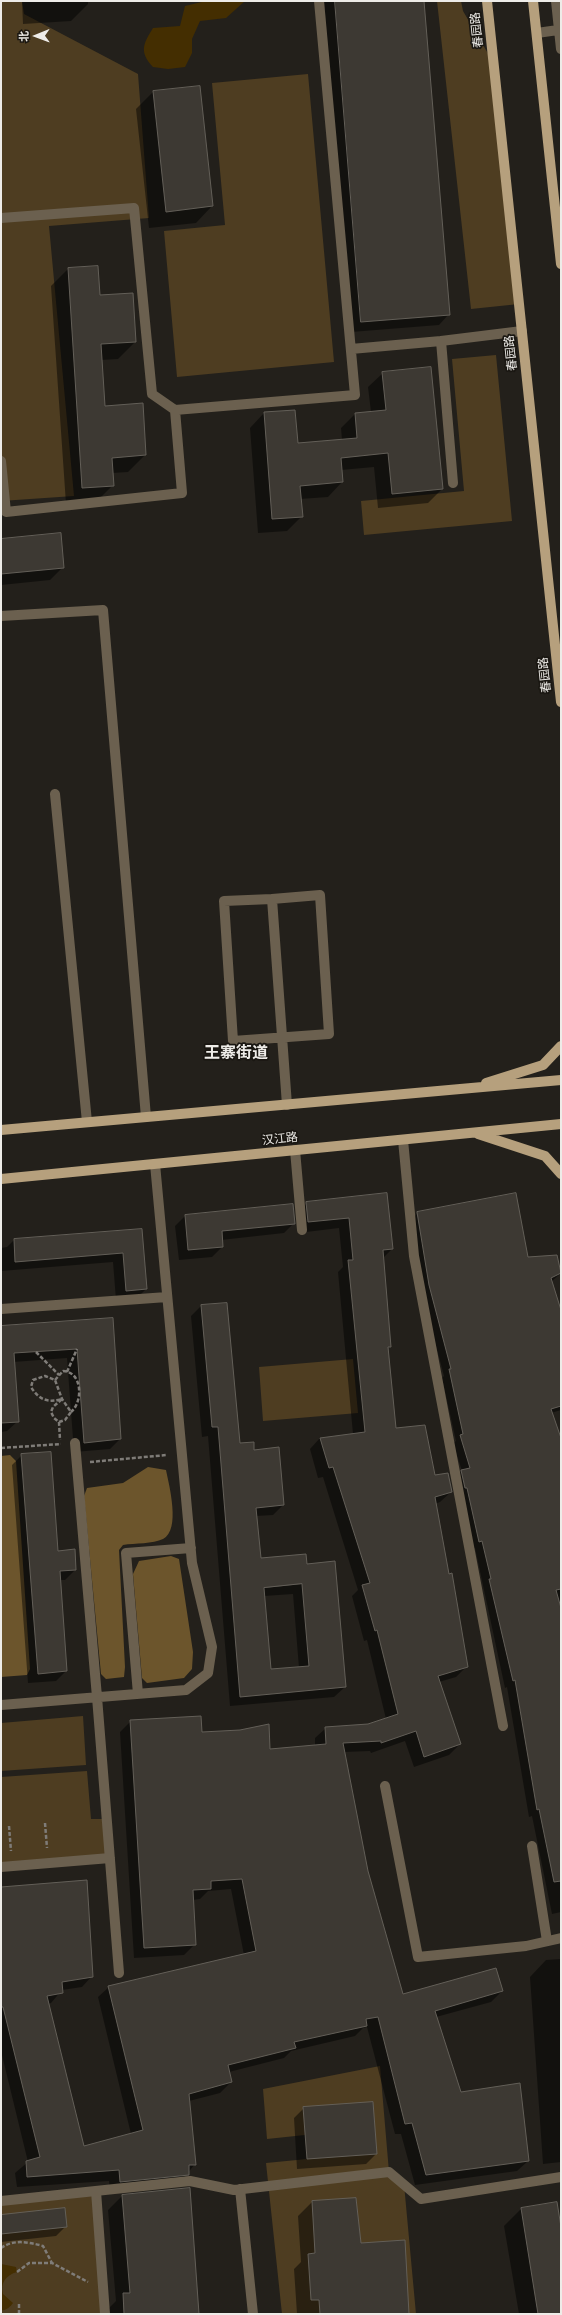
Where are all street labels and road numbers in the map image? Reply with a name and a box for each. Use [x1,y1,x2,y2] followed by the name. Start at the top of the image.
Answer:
[468,11,486,49] street label: 春园路
[502,334,520,372] street label: 春园路
[536,656,554,694] street label: 春园路
[261,1130,299,1148] street label: 汉江路

